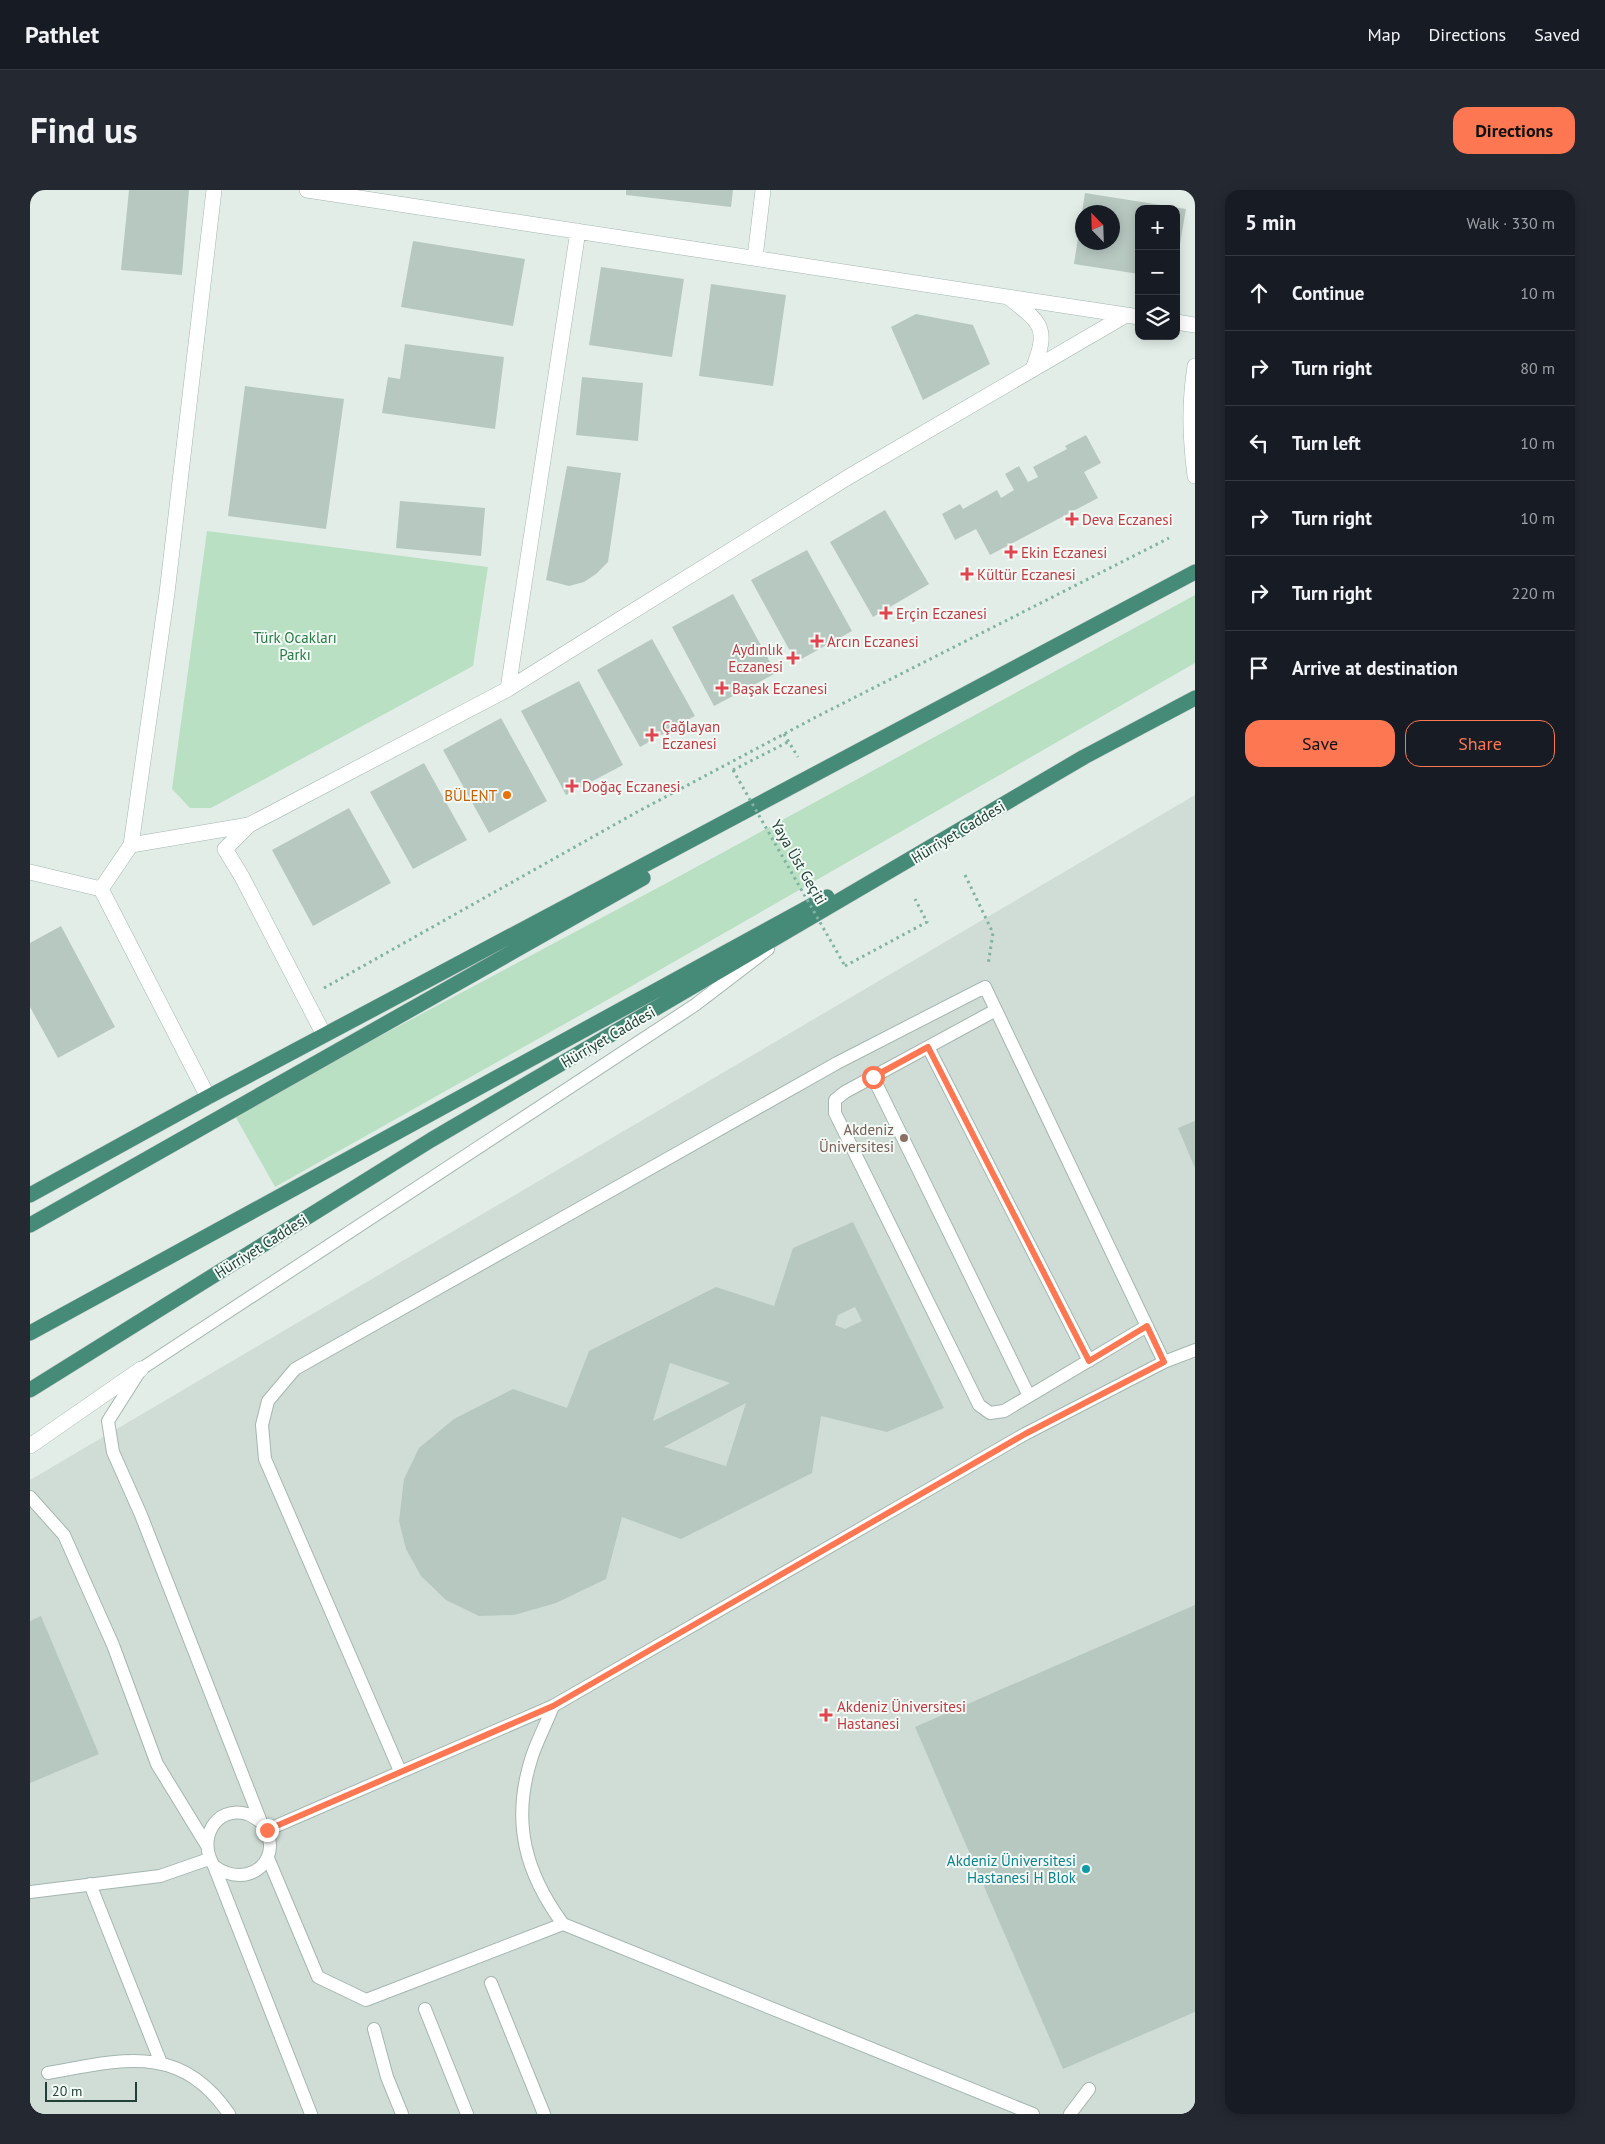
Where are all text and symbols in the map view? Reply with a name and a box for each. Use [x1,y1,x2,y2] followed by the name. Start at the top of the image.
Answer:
[25,19,99,50] text: Pathlet
[1368,23,1400,46] text: Map
[1428,23,1506,46] text: Directions
[1534,23,1580,46] text: Saved
[30,107,138,153] text: Find us
[1453,107,1575,154] button: Directions
[1075,205,1120,250] north arrow
[1135,205,1180,340] map controls
[1135,205,1180,250] button: +
[1245,209,1296,236] text: 5 min
[1466,213,1555,233] text: Walk · 330 m
[1135,250,1180,295] button: −
[1245,279,1273,307] icon: ahead
[1292,281,1364,305] text: Continue
[1520,283,1555,303] text: 10 m
[1135,295,1180,340] button: layers
[1245,354,1273,382] icon: right
[1292,356,1372,380] text: Turn right
[1520,358,1555,378] text: 80 m
[1245,429,1273,457] icon: left
[1292,431,1361,455] text: Turn left
[1520,433,1555,453] text: 10 m
[1245,504,1273,532] icon: right
[1292,506,1372,530] text: Turn right
[1520,508,1555,528] text: 10 m
[1082,510,1173,529] place label: Deva Eczanesi
[1066,513,1078,525] marker: Deva Eczanesi
[1021,543,1107,562] place label: Ekin Eczanesi
[1005,546,1017,558] marker: Ekin Eczanesi
[977,565,1076,584] place label: Kültür Eczanesi
[961,568,973,580] marker: Kültür Eczanesi
[1245,579,1273,607] icon: right
[1292,581,1372,605] text: Turn right
[1512,583,1555,603] text: 220 m
[896,604,987,623] place label: Erçin Eczanesi
[880,607,892,619] marker: Erçin Eczanesi
[253,628,337,664] park label: Türk Ocakları Parkı
[827,632,919,651] place label: Arcın Eczanesi
[811,635,823,647] marker: Arcın Eczanesi
[728,640,784,676] place label: Aydınlık Eczanesi
[787,652,799,664] marker: Aydınlık Eczanesi
[1245,654,1273,682] icon: arrive
[1292,656,1458,680] text: Arrive at destination
[732,679,828,698] place label: Başak Eczanesi
[716,682,728,694] marker: Başak Eczanesi
[662,717,720,753] place label: Çağlayan Eczanesi
[1245,720,1395,767] button: Save
[1405,720,1555,767] button: Share
[646,729,658,741] marker: Çağlayan Eczanesi
[582,777,681,796] place label: Doğaç Eczanesi
[566,780,578,792] marker: Doğaç Eczanesi
[444,786,498,805] place label: BÜLENT
[501,789,513,801] marker: BÜLENT
[908,797,1008,867] street label: Hürriyet Caddesi
[767,816,831,908] street label: Yaya Üst Geçiti
[557,1002,659,1072] street label: Hürriyet Caddesi
[862,1066,885,1089] route start
[819,1120,894,1156] place label: Akdeniz Üniversitesi
[898,1132,910,1144] marker: Akdeniz Üniversitesi
[211,1210,311,1282] street label: Hürriyet Caddesi
[837,1697,966,1733] place label: Akdeniz Üniversitesi Hastanesi
[819,1708,833,1722] marker: Akdeniz Üniversitesi Hastanesi
[256,1819,279,1842] route end
[947,1851,1077,1887] place label: Akdeniz Üniversitesi Hastanesi H Blok
[1080,1863,1092,1875] marker: Akdeniz Üniversitesi Hastanesi H Blok
[45,2079,138,2102] scale bar
[52,2082,82,2100] text: 20 m

